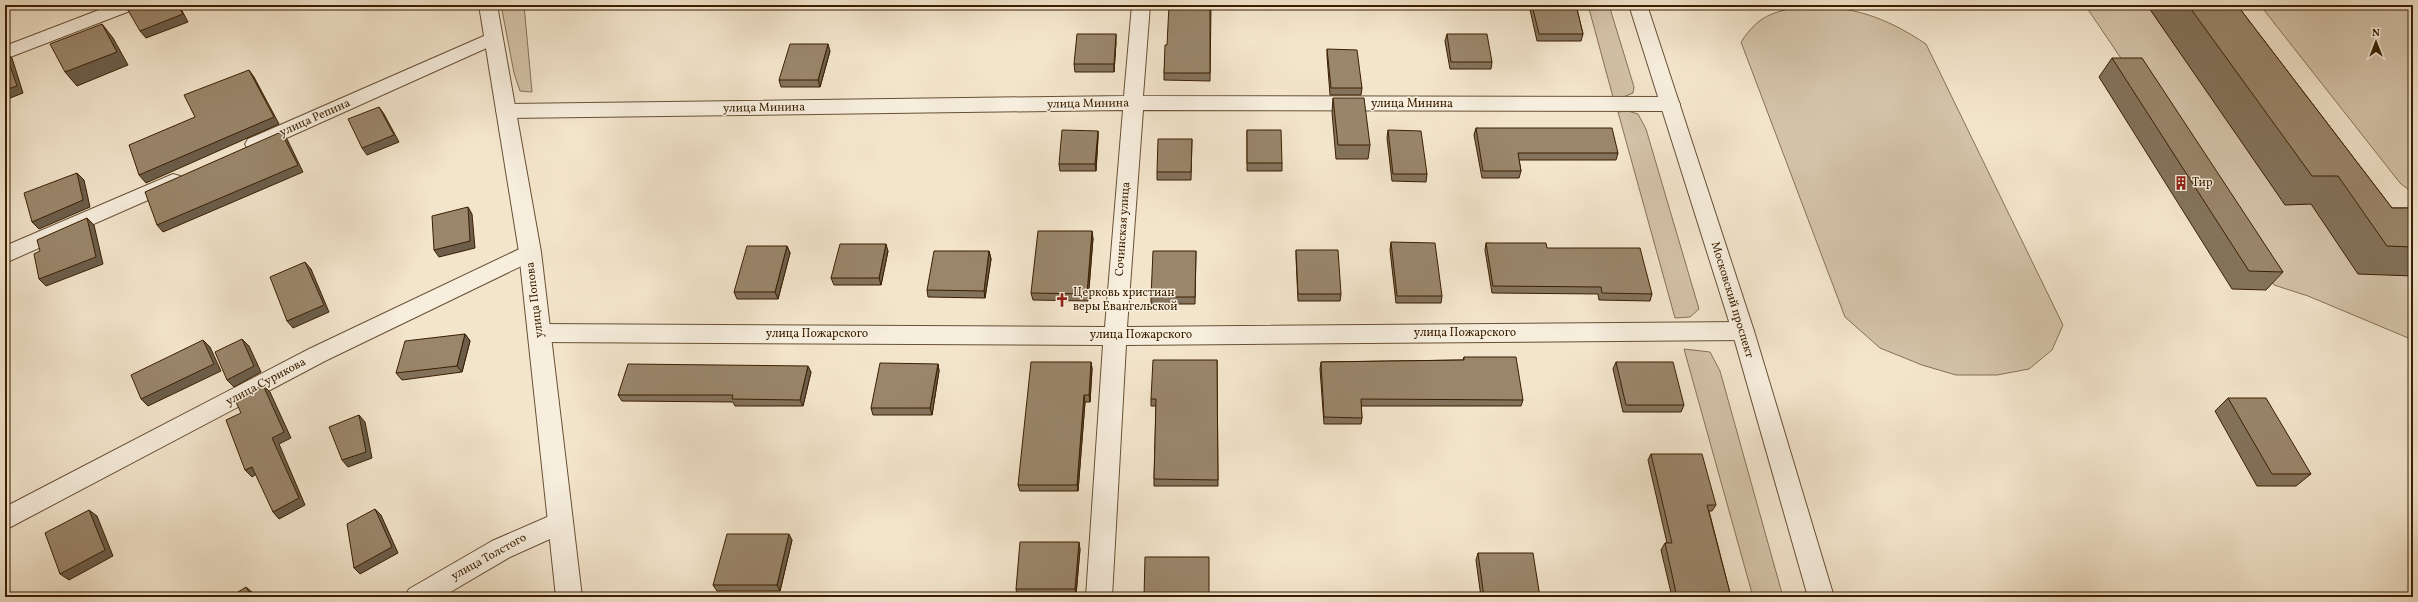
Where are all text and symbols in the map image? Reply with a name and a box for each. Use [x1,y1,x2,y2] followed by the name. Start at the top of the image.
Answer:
[2356,22,2396,62] north arrow
[2372,26,2380,41] text: N
[277,95,353,141] street label: улица Репина
[1047,95,1129,113] street label: улица Минина
[1371,96,1453,112] street label: улица Минина
[723,99,805,117] street label: улица Минина
[2173,175,2189,191] building icon: Тир
[2192,175,2213,191] place label: Тир
[1112,181,1134,277] street label: Сочинская улица
[1707,240,1757,360] street label: Московский проспект
[522,261,548,339] street label: улица Попова
[1073,285,1178,315] place label: Церковь христиан веры Евангельской
[1054,292,1070,308] church icon: Церковь христиан веры Евангельской
[1414,325,1516,341] street label: улица Пожарского
[766,326,868,342] street label: улица Пожарского
[1090,327,1192,343] street label: улица Пожарского
[223,354,309,410] street label: улица Сурикова
[448,530,530,584] street label: улица Толстого

